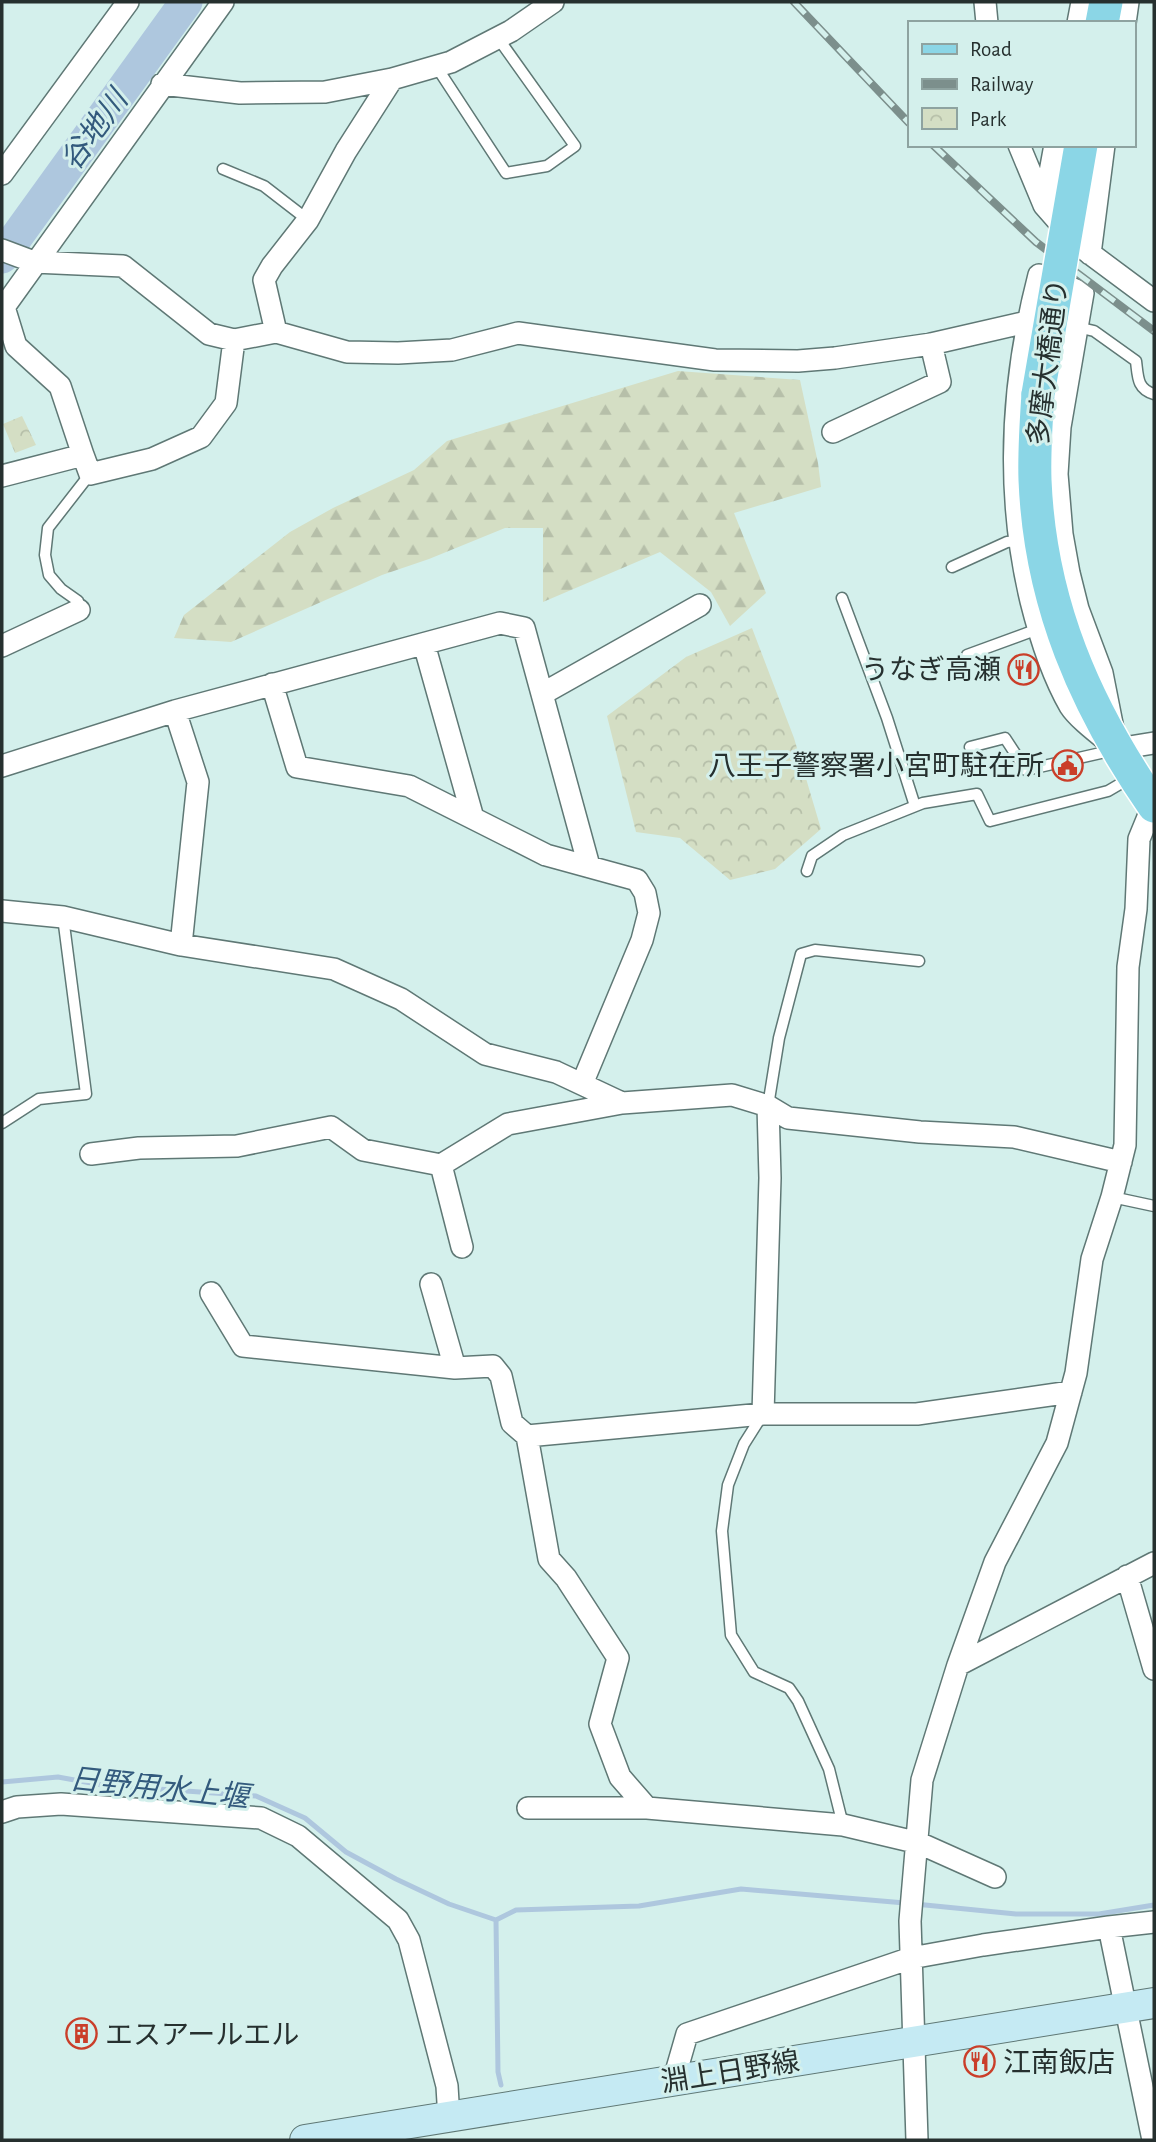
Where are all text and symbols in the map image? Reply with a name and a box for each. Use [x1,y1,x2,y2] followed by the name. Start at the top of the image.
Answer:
[908,21,1135,147] legend
[970,39,1012,60] text: Road
[970,74,1033,95] text: Railway
[55,82,135,176] water label: 谷地川
[970,109,1007,130] text: Park
[1023,277,1073,447] street label: 多摩大橋通り
[1007,652,1041,686] restaurant icon: うなぎ高瀬
[861,655,1001,685] place label: うなぎ高瀬
[1050,748,1084,782] public building icon: 八王子警察署小宮町駐在所
[708,751,1044,781] place label: 八王子警察署小宮町駐在所
[68,1763,255,1814] water label: 日野用水上堰
[65,2017,99,2051] building icon: エスアールエル
[105,2022,299,2050] place label: エスアールエル
[963,2045,997,2079] restaurant icon: 江南飯店
[659,2046,802,2098] street label: 淵上日野線
[1003,2048,1115,2078] place label: 江南飯店

